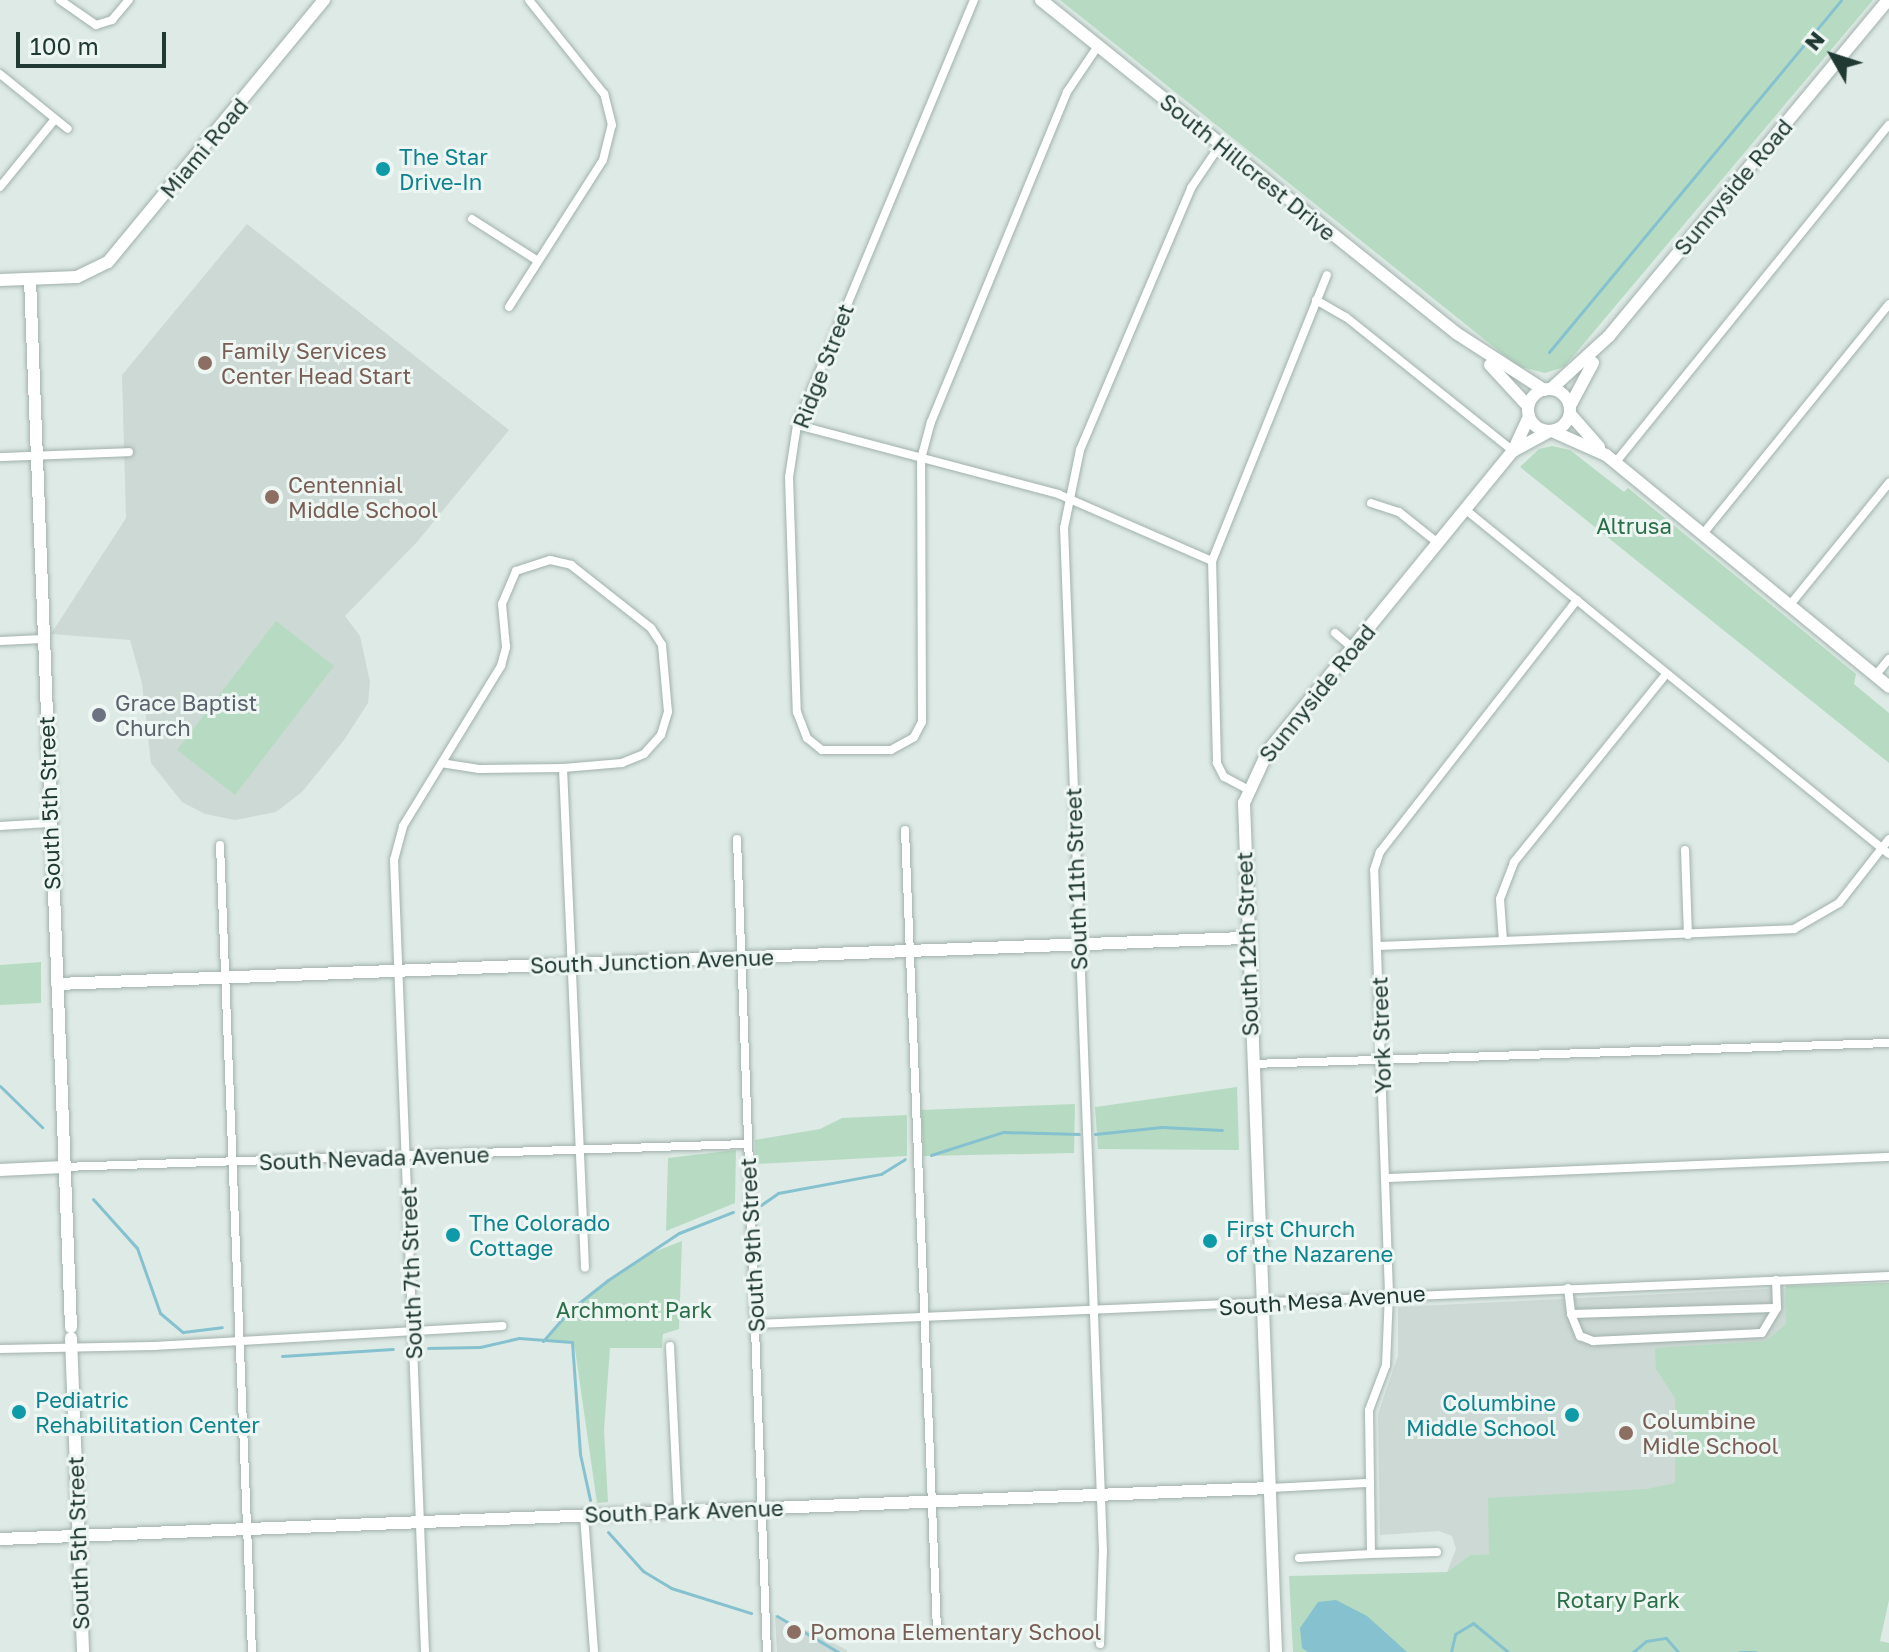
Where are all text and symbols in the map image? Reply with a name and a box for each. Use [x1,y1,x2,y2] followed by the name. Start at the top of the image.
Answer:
[20,16,170,66] scale bar
[1793,16,1873,96] north arrow
[1798,26,1830,56] text: N
[30,31,99,60] text: 100 m
[1155,88,1341,246] street label: South Hillcrest Drive
[155,93,253,203] street label: Miami Road
[1668,114,1798,260] street label: Sunnyside Road
[399,143,488,194] place label: The Star Drive-In
[374,160,392,178] marker: The Star Drive-In
[787,300,859,432] street label: Ridge Street
[221,337,411,388] place label: Family Services Center Head Start
[196,354,214,372] marker: Family Services Center Head Start
[288,471,438,522] place label: Centennial Middle School
[263,488,281,506] marker: Centennial Middle School
[1596,513,1672,539] park label: Altrusa
[1253,619,1381,767] street label: Sunnyside Road
[115,689,257,740] place label: Grace Baptist Church
[90,706,108,724] marker: Grace Baptist Church
[33,716,65,890] street label: South 5th Street
[1060,787,1092,971] street label: South 11th Street
[1231,851,1263,1037] street label: South 12th Street
[530,944,774,978] street label: South Junction Avenue
[1366,976,1396,1094] street label: York Street
[258,1141,490,1175] street label: South Nevada Avenue
[734,1157,770,1333] street label: South 9th Street
[395,1186,427,1360] street label: South 7th Street
[469,1209,610,1260] place label: The Colorado Cottage
[1226,1215,1393,1266] place label: First Church of the Nazarene
[444,1226,462,1244] marker: The Colorado Cottage
[1201,1232,1219,1250] marker: First Church of the Nazarene
[1218,1280,1426,1320] street label: South Mesa Avenue
[556,1297,712,1323] park label: Archmont Park
[35,1386,260,1438] place label: Pediatric Rehabilitation Center
[1406,1389,1556,1440] place label: Columbine Middle School
[10,1403,28,1421] marker: Pediatric Rehabilitation Center
[1563,1406,1581,1424] marker: Columbine Middle School
[1642,1407,1778,1458] place label: Columbine Midle School
[1617,1424,1635,1442] marker: Columbine Midle School
[62,1456,94,1630] street label: South 5th Street
[584,1494,784,1528] street label: South Park Avenue
[1556,1587,1680,1613] park label: Rotary Park
[810,1619,1101,1645] place label: Pomona Elementary School
[785,1623,803,1641] marker: Pomona Elementary School

